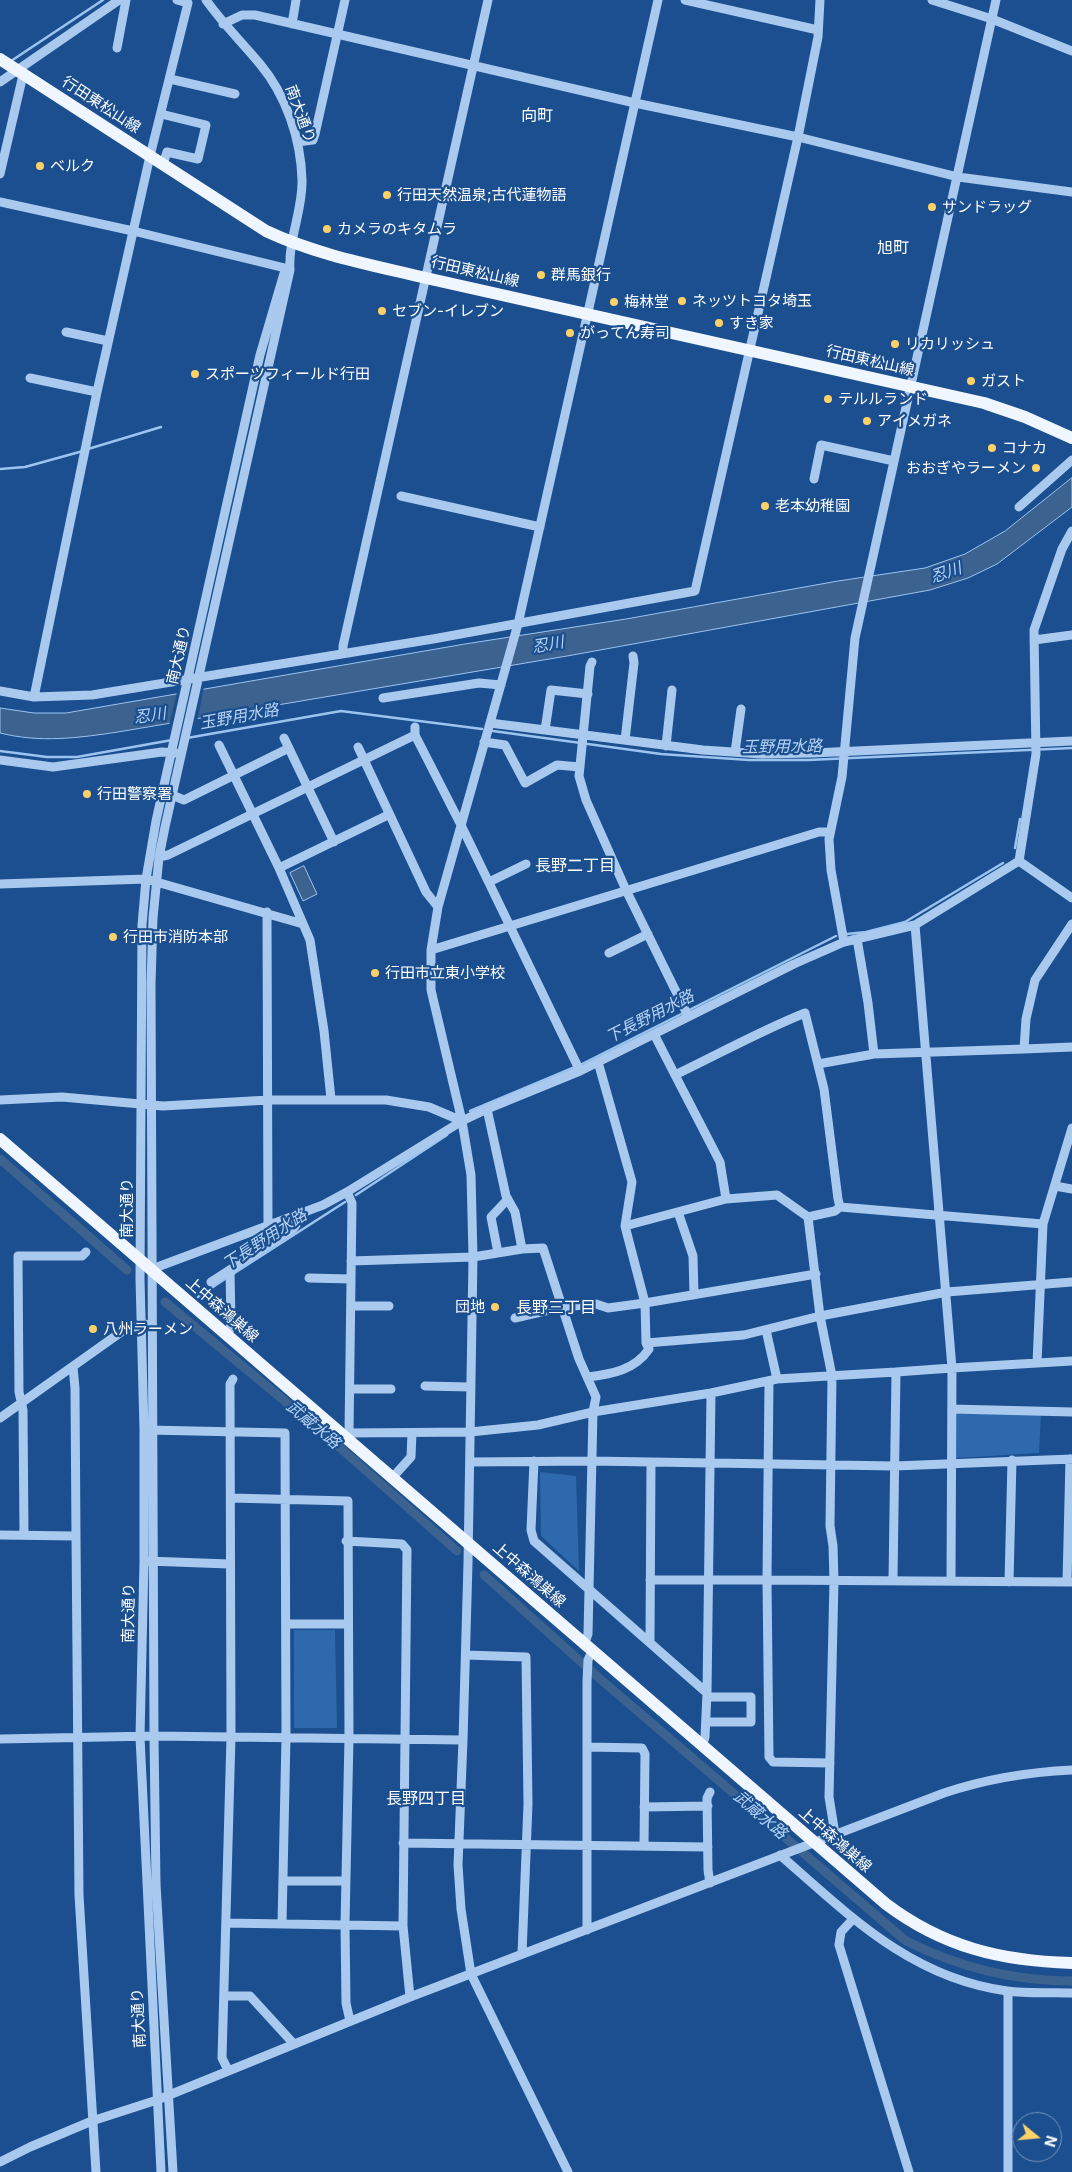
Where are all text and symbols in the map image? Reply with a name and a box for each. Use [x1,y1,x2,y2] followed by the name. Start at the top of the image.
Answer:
[58,73,144,137] street label: 行田東松山線
[281,83,319,145] street label: 南大通り
[521,106,553,126] district label: 向町
[50,157,95,175] place label: ベルク
[34,160,46,172] marker: ベルク
[397,186,567,204] place label: 行田天然温泉;古代蓮物語
[381,189,393,201] marker: 行田天然温泉;古代蓮物語
[942,198,1032,216] place label: サンドラッグ
[926,201,938,213] marker: サンドラッグ
[337,220,457,238] place label: カメラのキタムラ
[321,223,333,235] marker: カメラのキタムラ
[877,238,909,258] district label: 旭町
[429,253,521,291] street label: 行田東松山線
[551,266,611,284] place label: 群馬銀行
[535,269,547,281] marker: 群馬銀行
[692,292,812,310] place label: ネッツトヨタ埼玉
[624,293,669,311] place label: 梅林堂
[676,295,688,307] marker: ネッツトヨタ埼玉
[608,296,620,308] marker: 梅林堂
[392,302,504,320] place label: セブン-イレブン
[376,305,388,317] marker: セブン-イレブン
[729,314,774,332] place label: すき家
[713,317,725,329] marker: すき家
[580,324,670,342] place label: がってん寿司
[564,327,576,339] marker: がってん寿司
[905,335,995,353] place label: リカリッシュ
[889,338,901,350] marker: リカリッシュ
[824,342,916,380] street label: 行田東松山線
[205,365,370,383] place label: スポーツフィールド行田
[189,368,201,380] marker: スポーツフィールド行田
[981,372,1026,390] place label: ガスト
[965,375,977,387] marker: ガスト
[838,390,928,408] place label: テルルランド
[822,393,834,405] marker: テルルランド
[877,412,952,430] place label: アイメガネ
[861,415,873,427] marker: アイメガネ
[1002,439,1047,457] place label: コナカ
[986,442,998,454] marker: コナカ
[906,459,1026,477] place label: おおぎやラーメン
[1030,462,1042,474] marker: おおぎやラーメン
[775,497,850,515] place label: 老本幼稚園
[759,500,771,512] marker: 老本幼稚園
[928,559,964,587] water label: 忍川
[163,624,195,686] street label: 南大通り
[531,633,565,657] water label: 忍川
[198,701,280,733] water label: 玉野用水路
[133,704,167,728] water label: 忍川
[742,737,822,757] water label: 玉野用水路
[97,785,172,803] place label: 行田警察署
[81,788,93,800] marker: 行田警察署
[535,856,615,876] district label: 長野二丁目
[123,928,228,946] place label: 行田市消防本部
[107,931,119,943] marker: 行田市消防本部
[385,964,505,982] place label: 行田市立東小学校
[369,967,381,979] marker: 行田市立東小学校
[603,987,697,1047] water label: 下長野用水路
[118,1178,136,1238] street label: 南大通り
[220,1206,310,1274] water label: 下長野用水路
[182,1274,262,1346] street label: 上中森鴻巣線
[455,1298,485,1316] place label: 団地
[516,1298,596,1318] district label: 長野三丁目
[489,1301,501,1313] marker: 団地
[103,1320,193,1338] place label: 八州ラーメン
[87,1323,99,1335] marker: 八州ラーメン
[282,1397,344,1453] water label: 武蔵水路
[489,1539,569,1611] street label: 上中森鴻巣線
[119,1583,139,1643] street label: 南大通り
[730,1787,790,1843] water label: 武蔵水路
[386,1789,466,1809] district label: 長野四丁目
[795,1804,875,1876] street label: 上中森鴻巣線
[128,1988,150,2048] street label: 南大通り
[1012,2112,1062,2162] north arrow
[1041,2134,1061,2149] text: N

